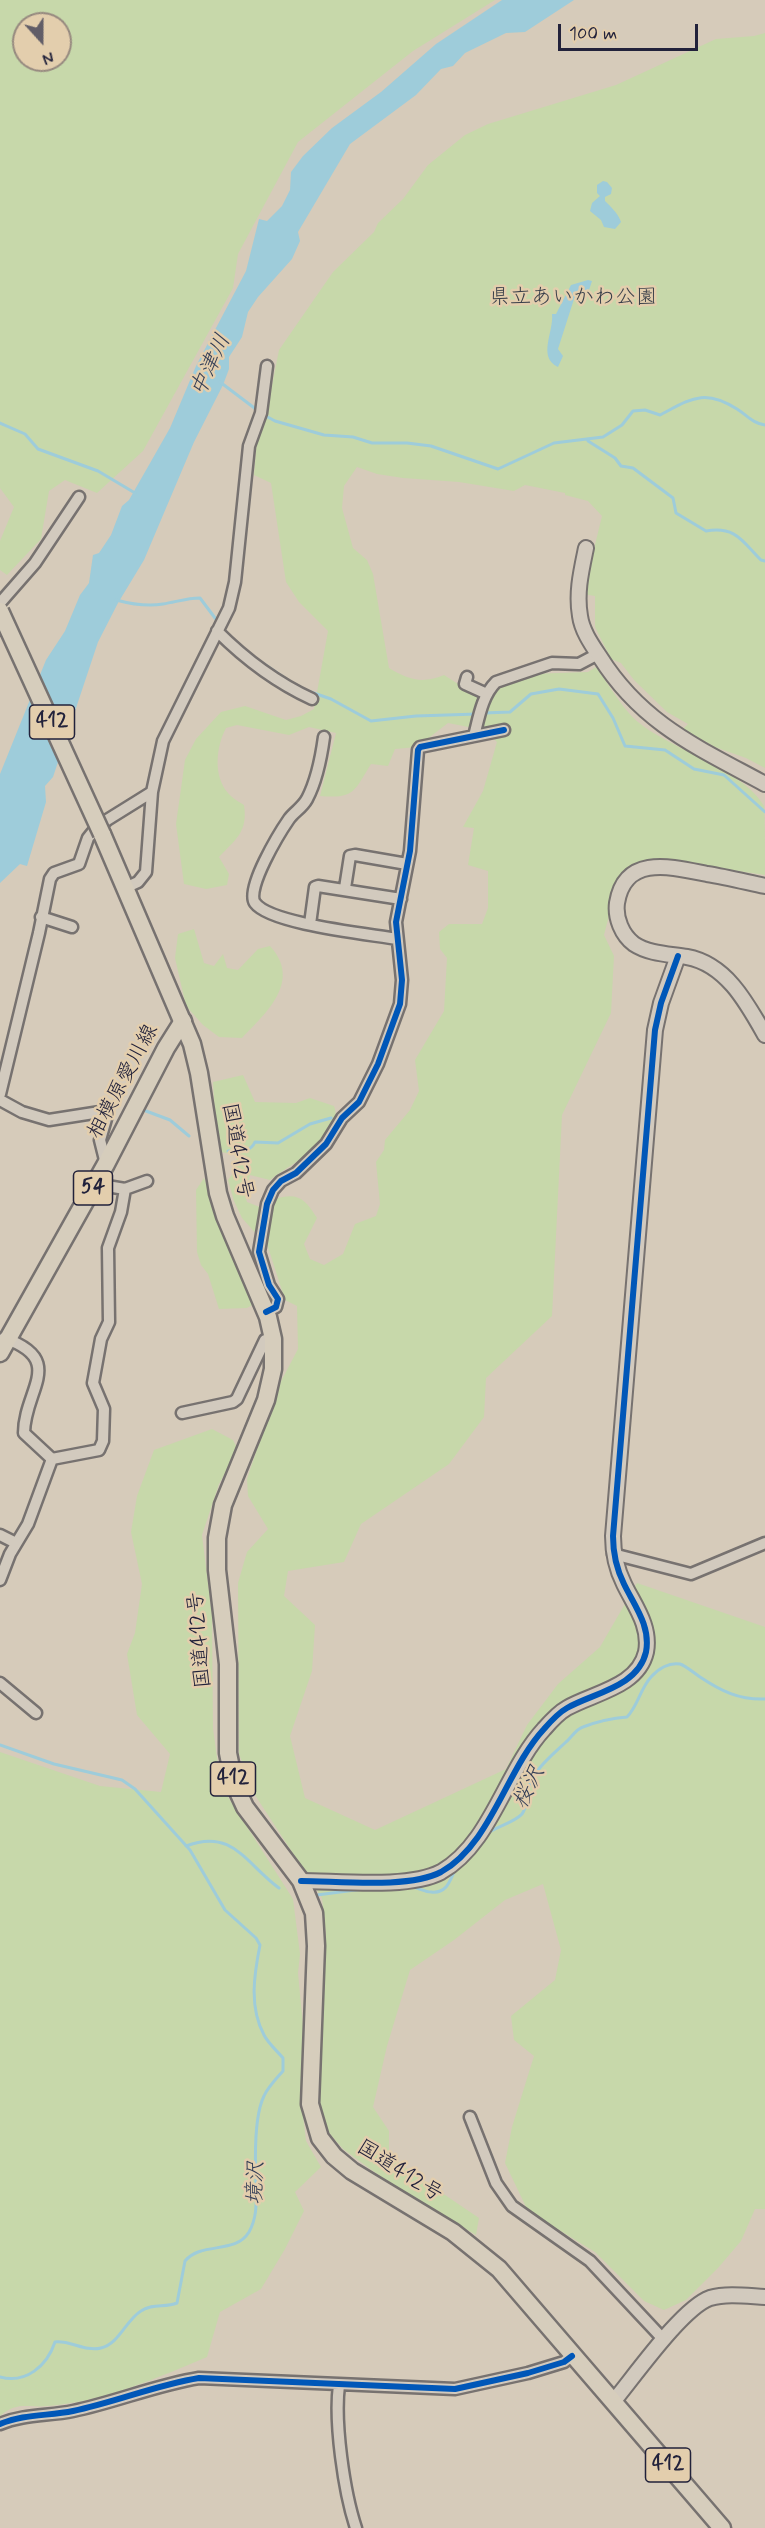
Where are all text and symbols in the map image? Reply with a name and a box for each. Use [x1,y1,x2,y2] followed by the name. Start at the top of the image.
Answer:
[12,12,72,72] north arrow
[561,12,700,50] scale bar
[569,22,617,46] text: 100 m
[39,46,57,69] text: N
[489,286,657,312] park label: 県立あいかわ公園
[186,331,238,401] water label: 中津川
[29,705,74,739] road number: 412
[83,1020,165,1144] street label: 相模原愛川線
[215,1101,257,1201] street label: 国道412号
[74,1171,112,1205] road number: 54
[184,1591,218,1689] street label: 国道412号
[210,1762,256,1796] road number: 412
[508,1762,552,1814] water label: 桜沢
[351,2136,447,2208] street label: 国道412号
[243,2161,271,2205] water label: 境沢
[646,2448,690,2482] road number: 412

